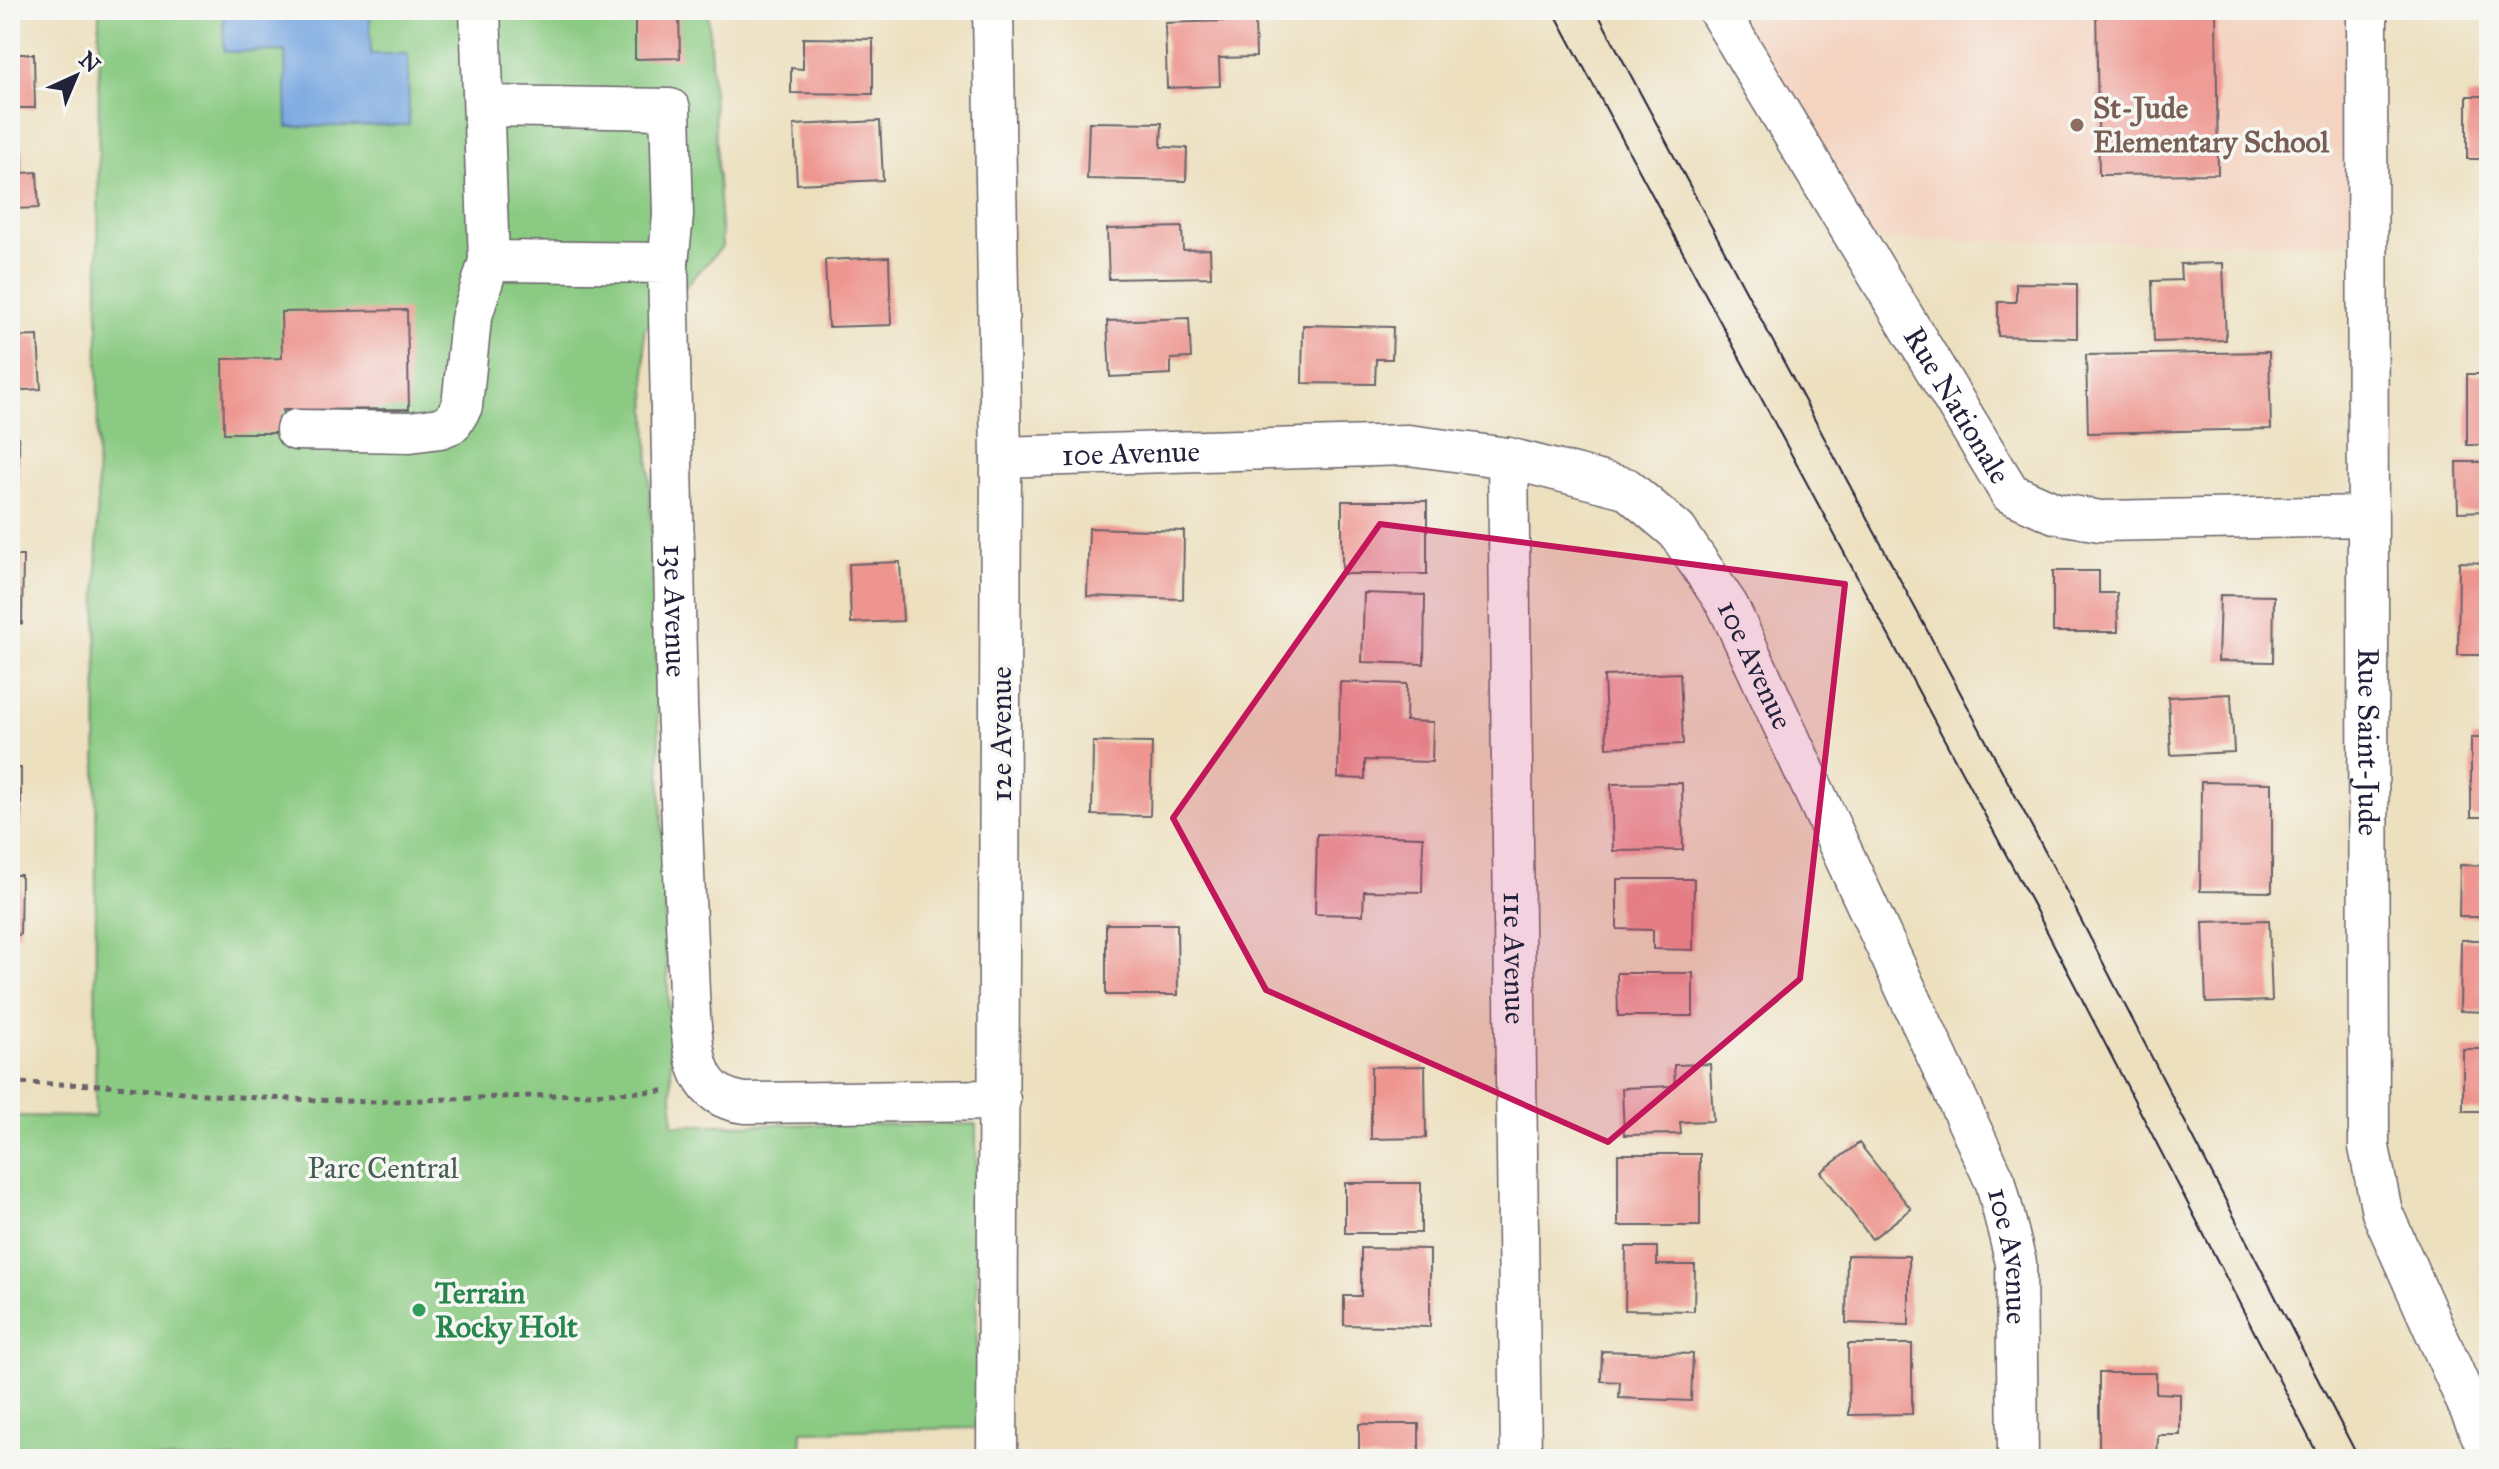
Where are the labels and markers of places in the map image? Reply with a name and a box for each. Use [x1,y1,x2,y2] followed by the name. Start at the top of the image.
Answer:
[2093,90,2330,160] place label: St-Jude Elementary School
[2068,116,2086,134] marker: St-Jude Elementary School
[435,1275,578,1345] place label: Terrain Rocky Holt
[410,1301,428,1319] marker: Terrain Rocky Holt

